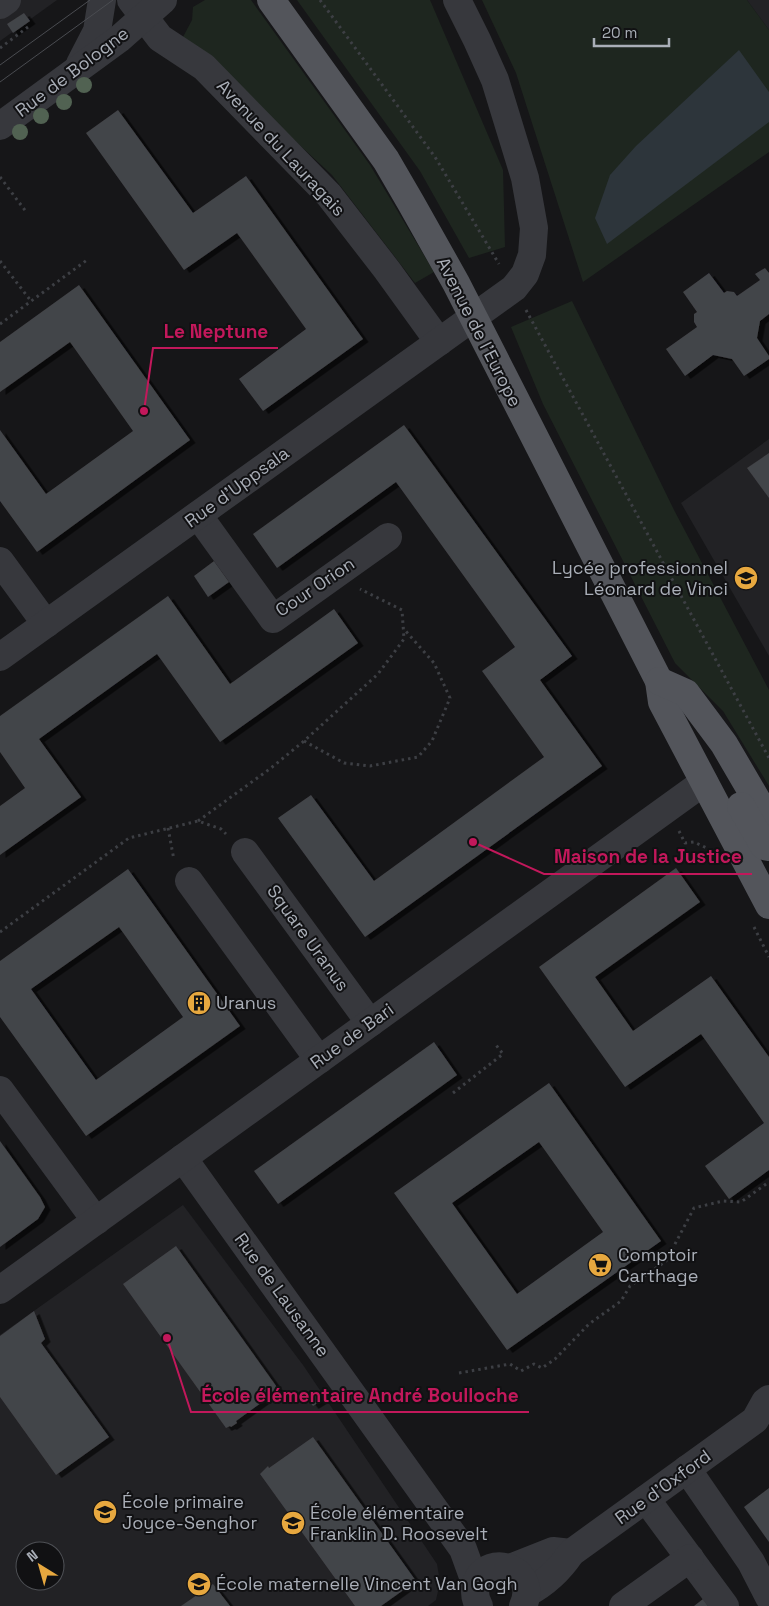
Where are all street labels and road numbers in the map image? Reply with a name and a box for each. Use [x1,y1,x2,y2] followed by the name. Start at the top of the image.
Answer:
[10,21,133,122] street label: Rue de Bologne
[212,74,351,221] street label: Avenue du Lauragais
[432,253,527,410] street label: Avenue de l'Europe
[180,441,293,532] street label: Rue d'Uppsala
[271,552,359,621] street label: Cour Orion
[262,880,355,995] street label: Square Uranus
[305,997,398,1074] street label: Rue de Bari
[230,1228,335,1361] street label: Rue de Lausanne
[610,1444,715,1529] street label: Rue d'Oxford

